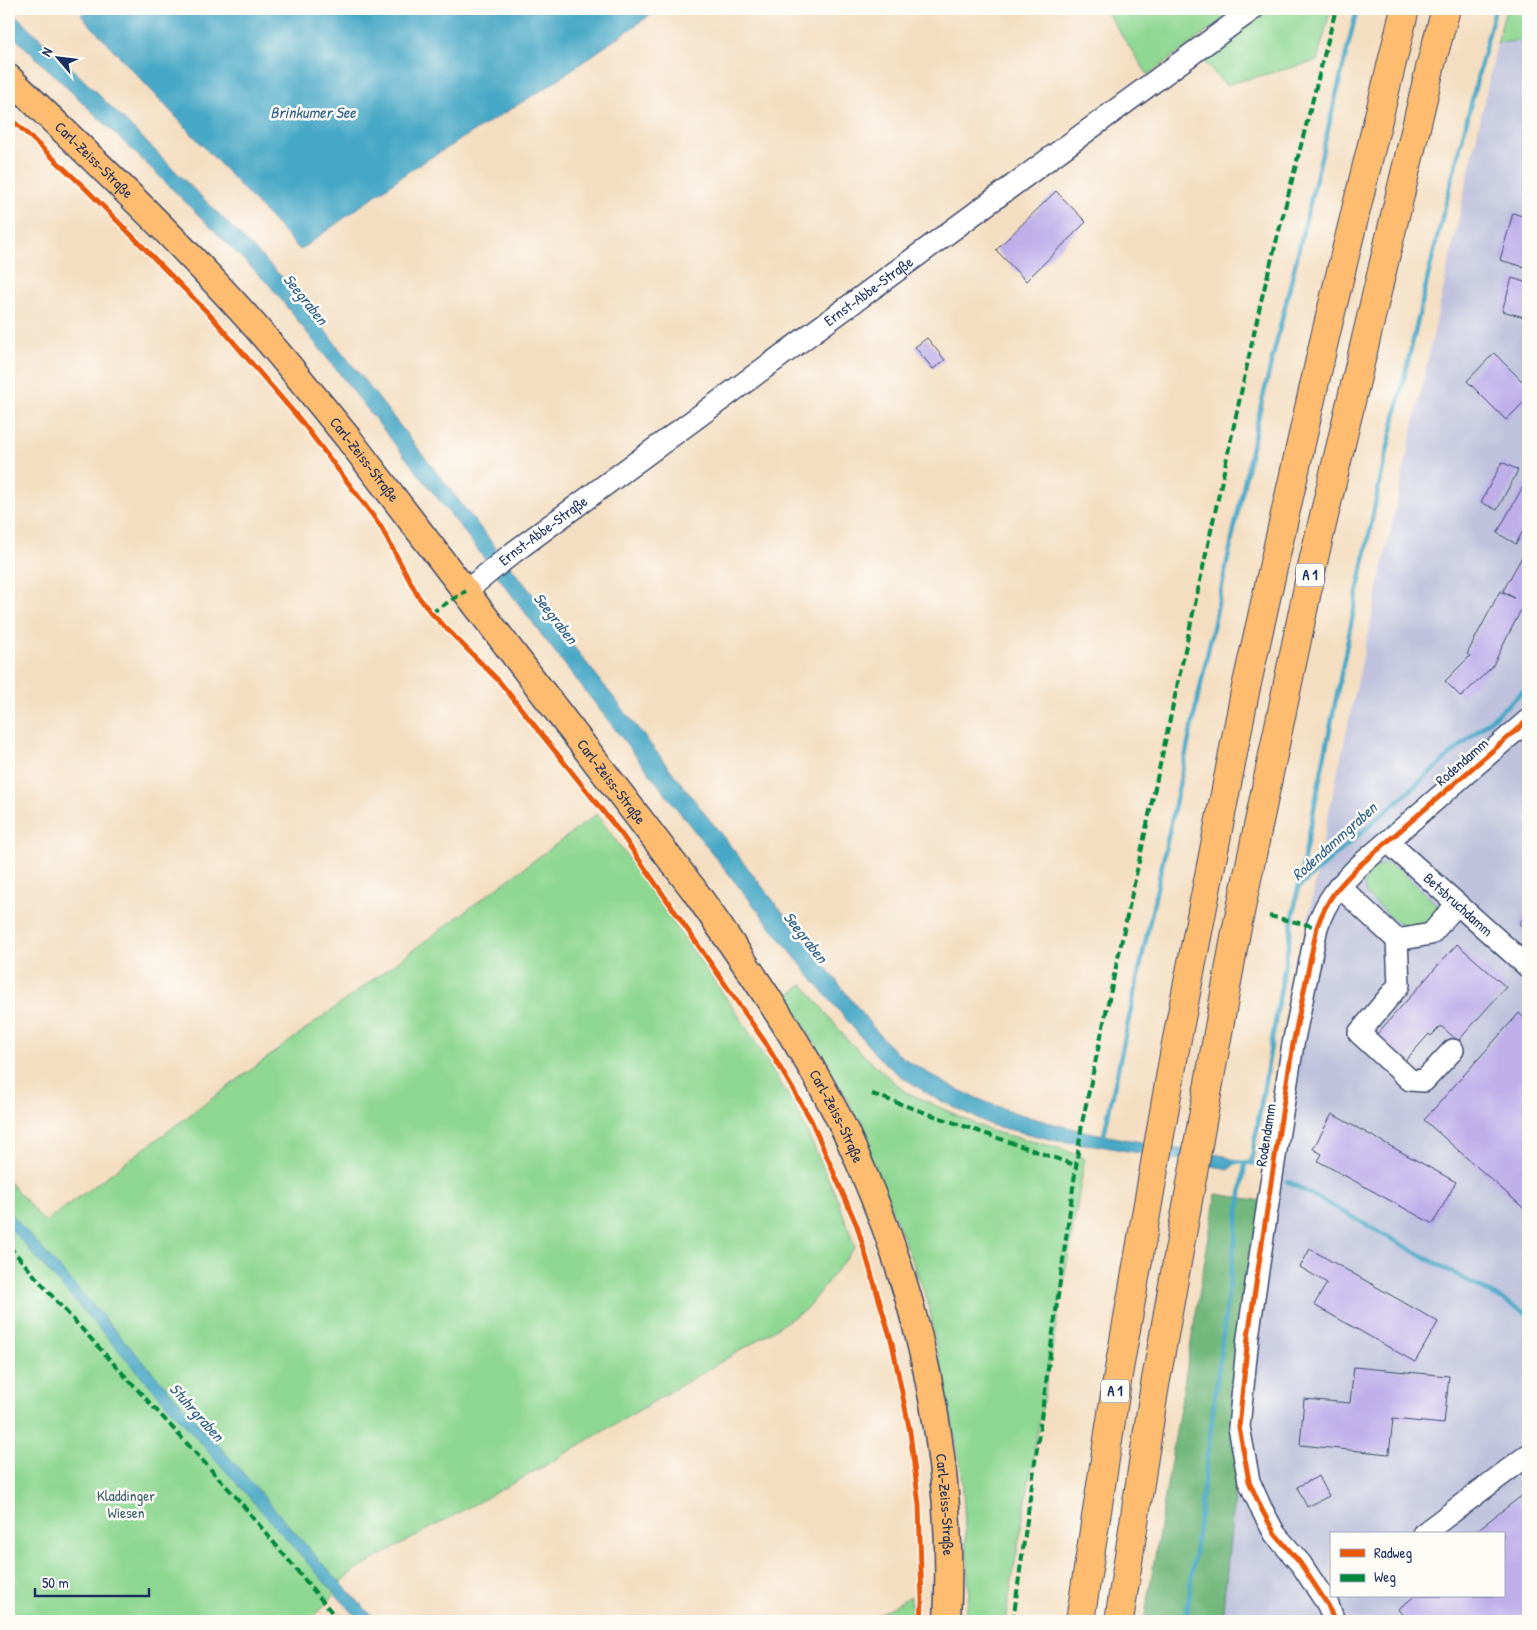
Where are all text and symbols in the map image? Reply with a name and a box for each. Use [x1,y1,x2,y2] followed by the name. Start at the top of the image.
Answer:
[32,32,82,82] north arrow
[36,43,56,59] text: N
[270,101,356,123] water label: Brinkumer See
[50,116,138,203] street label: Carl-Zeiss-Straße
[820,251,917,331] street label: Ernst-Abbe-Straße
[279,269,334,331] water label: Seegraben
[325,412,404,506] street label: Carl-Zeiss-Straße
[494,490,592,570] street label: Ernst-Abbe-Straße
[1296,564,1324,586] road number: A 1
[529,588,584,650] water label: Seegraben
[1431,733,1493,790] street label: Rodendamm
[572,735,651,829] street label: Carl-Zeiss-Straße
[1287,796,1383,885] water label: Rodendammgraben
[1419,867,1498,941] street label: Betsbruchdamm
[779,907,834,969] water label: Seegraben
[804,1065,869,1166] street label: Carl-Zeiss-Straße
[1250,1102,1281,1168] street label: Rodendamm
[165,1378,230,1447] water label: Stuhrgraben
[1101,1380,1129,1402] road number: A 1
[931,1452,959,1556] street label: Carl-Zeiss-Straße
[97,1485,155,1523] park label: Kladdinger Wiesen
[1330,1532,1504,1598] legend
[1374,1542,1412,1563] text: Radweg
[35,1565,149,1597] scale bar
[1374,1566,1396,1587] text: Weg
[42,1572,69,1593] text: 50 m

